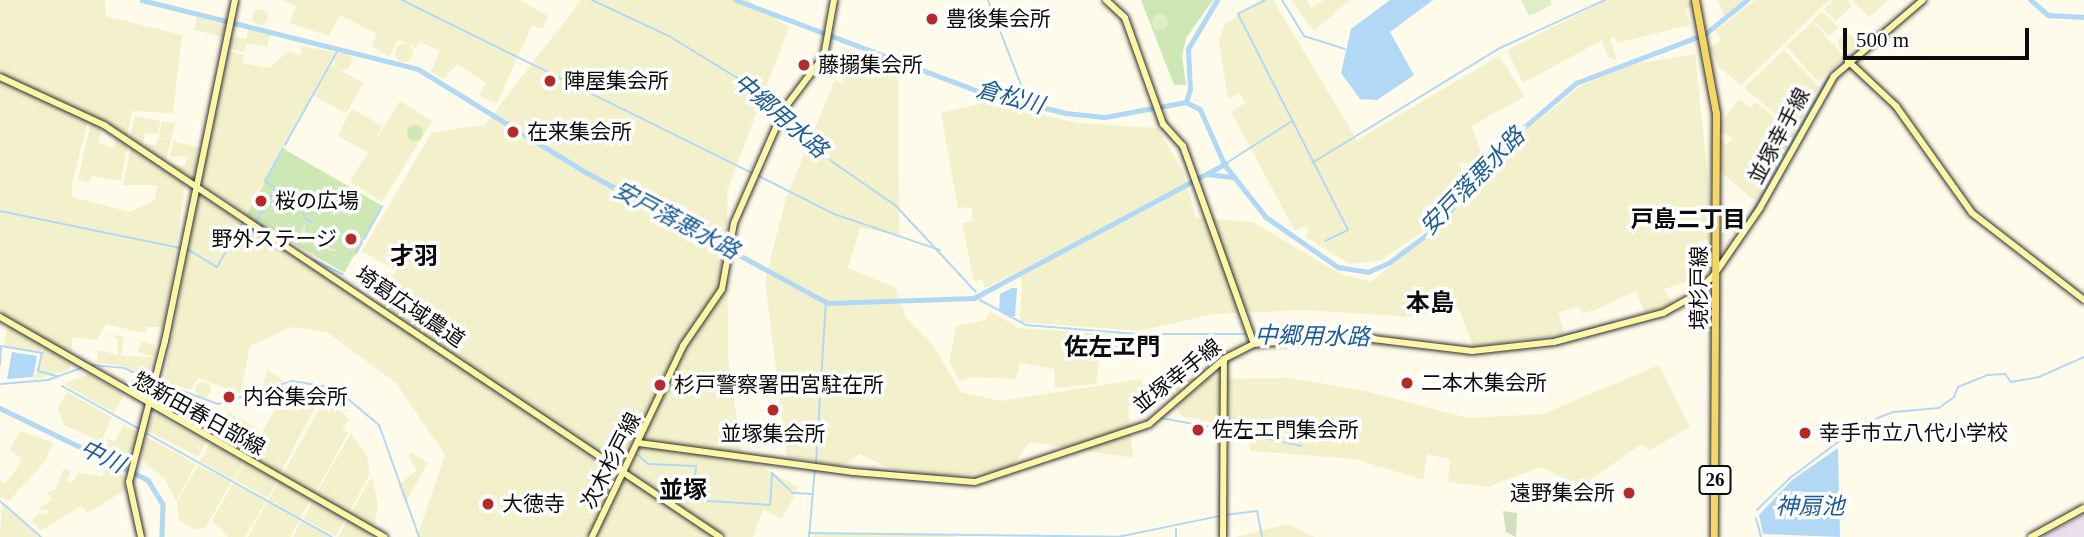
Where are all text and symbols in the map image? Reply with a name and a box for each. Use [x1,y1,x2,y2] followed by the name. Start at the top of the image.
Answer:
[946,6,1051,32] place label: 豊後集会所
[924,11,940,27] marker: 豊後集会所
[1846,14,2032,58] scale bar
[1856,28,1909,52] text: 500 m
[818,52,923,78] place label: 藤搦集会所
[796,57,812,73] marker: 藤搦集会所
[564,68,669,94] place label: 陣屋集会所
[728,68,832,164] water label: 中郷用水路
[542,73,558,89] marker: 陣屋集会所
[973,76,1047,120] water label: 倉松川
[1743,84,1815,188] street label: 並塚幸手線
[527,119,632,145] place label: 在来集会所
[1415,123,1531,241] water label: 安戸落悪水路
[505,124,521,140] marker: 在来集会所
[609,176,743,266] water label: 安戸落悪水路
[275,188,359,214] place label: 桜の広場
[253,193,269,209] marker: 桜の広場
[1631,206,1745,234] district label: 戸島二丁目
[211,226,337,252] place label: 野外ステージ
[343,231,359,247] marker: 野外ステージ
[390,243,438,271] district label: 才羽
[1686,246,1712,330] street label: 境杉戸線
[351,261,469,353] street label: 埼葛広域農道
[1406,290,1454,318] district label: 本島
[1254,322,1370,352] water label: 中郷用水路
[1064,334,1160,362] district label: 佐左ヱ門
[1128,334,1226,418] street label: 並塚幸手線
[129,367,269,461] street label: 惣新田春日部線
[1421,370,1547,396] place label: 二本木集会所
[674,372,884,398] place label: 杉戸警察署田宮駐在所
[1399,375,1415,391] marker: 二本木集会所
[652,377,668,393] marker: 杉戸警察署田宮駐在所
[243,384,348,410] place label: 内谷集会所
[221,389,237,405] marker: 内谷集会所
[765,402,781,418] marker: 並塚集会所
[576,409,646,513] street label: 次木杉戸線
[1212,417,1359,443] place label: 佐左エ門集会所
[1819,420,2008,446] place label: 幸手市立八代小学校
[721,421,825,447] place label: 並塚集会所
[1190,422,1206,438] marker: 佐左エ門集会所
[1797,425,1813,441] marker: 幸手市立八代小学校
[75,435,129,479] water label: 中川
[1698,464,1732,495] road number: 26
[659,477,707,505] district label: 並塚
[1510,480,1615,506] place label: 遠野集会所
[1621,485,1637,501] marker: 遠野集会所
[502,491,565,517] place label: 大徳寺
[1776,493,1844,521] water label: 神扇池
[480,496,496,512] marker: 大徳寺

